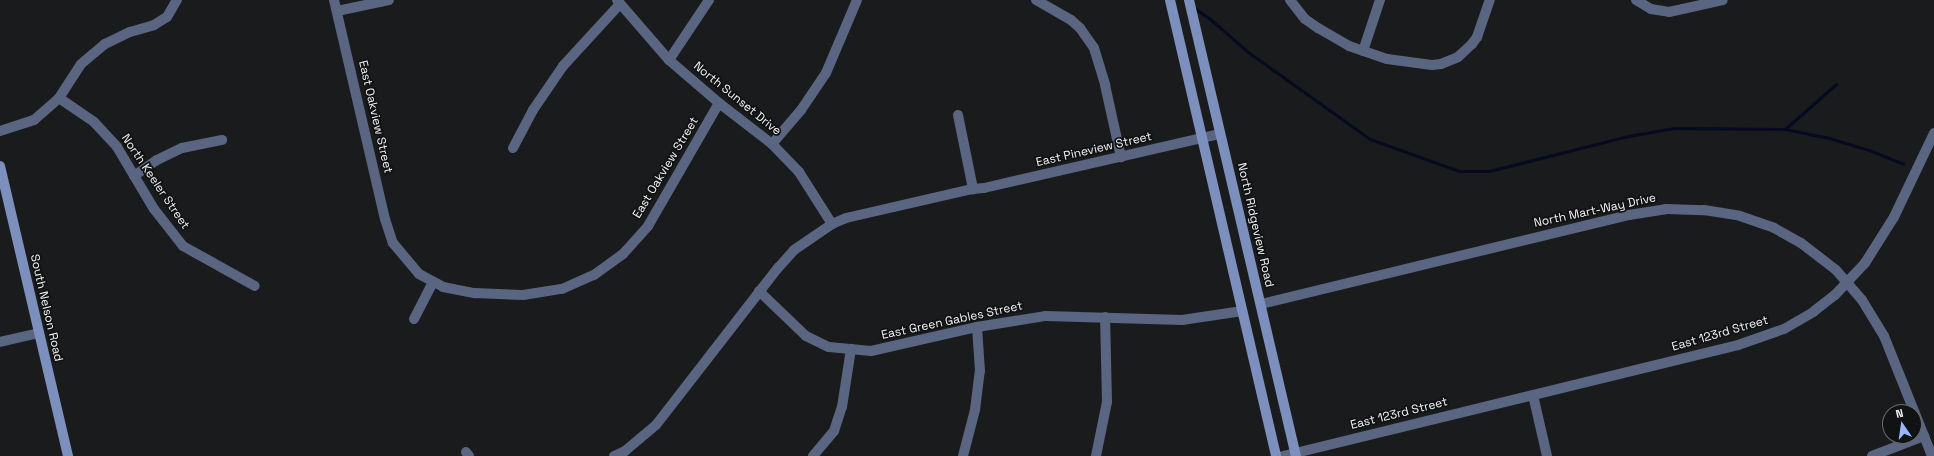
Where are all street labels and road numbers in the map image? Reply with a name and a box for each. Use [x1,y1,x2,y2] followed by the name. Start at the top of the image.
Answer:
[355,59,395,175] street label: East Oakview Street
[690,59,784,139] street label: North Sunset Drive
[630,115,702,221] street label: East Oakview Street
[1035,130,1153,170] street label: East Pineview Street
[118,132,192,232] street label: North Keeler Street
[1234,161,1276,289] street label: North Ridgeview Road
[1533,191,1657,231] street label: North Mart-Way Drive
[27,253,65,363] street label: South Nelson Road
[880,299,1024,343] street label: East Green Gables Street
[1670,313,1770,355] street label: East 123rd Street
[1349,395,1449,433] street label: East 123rd Street

